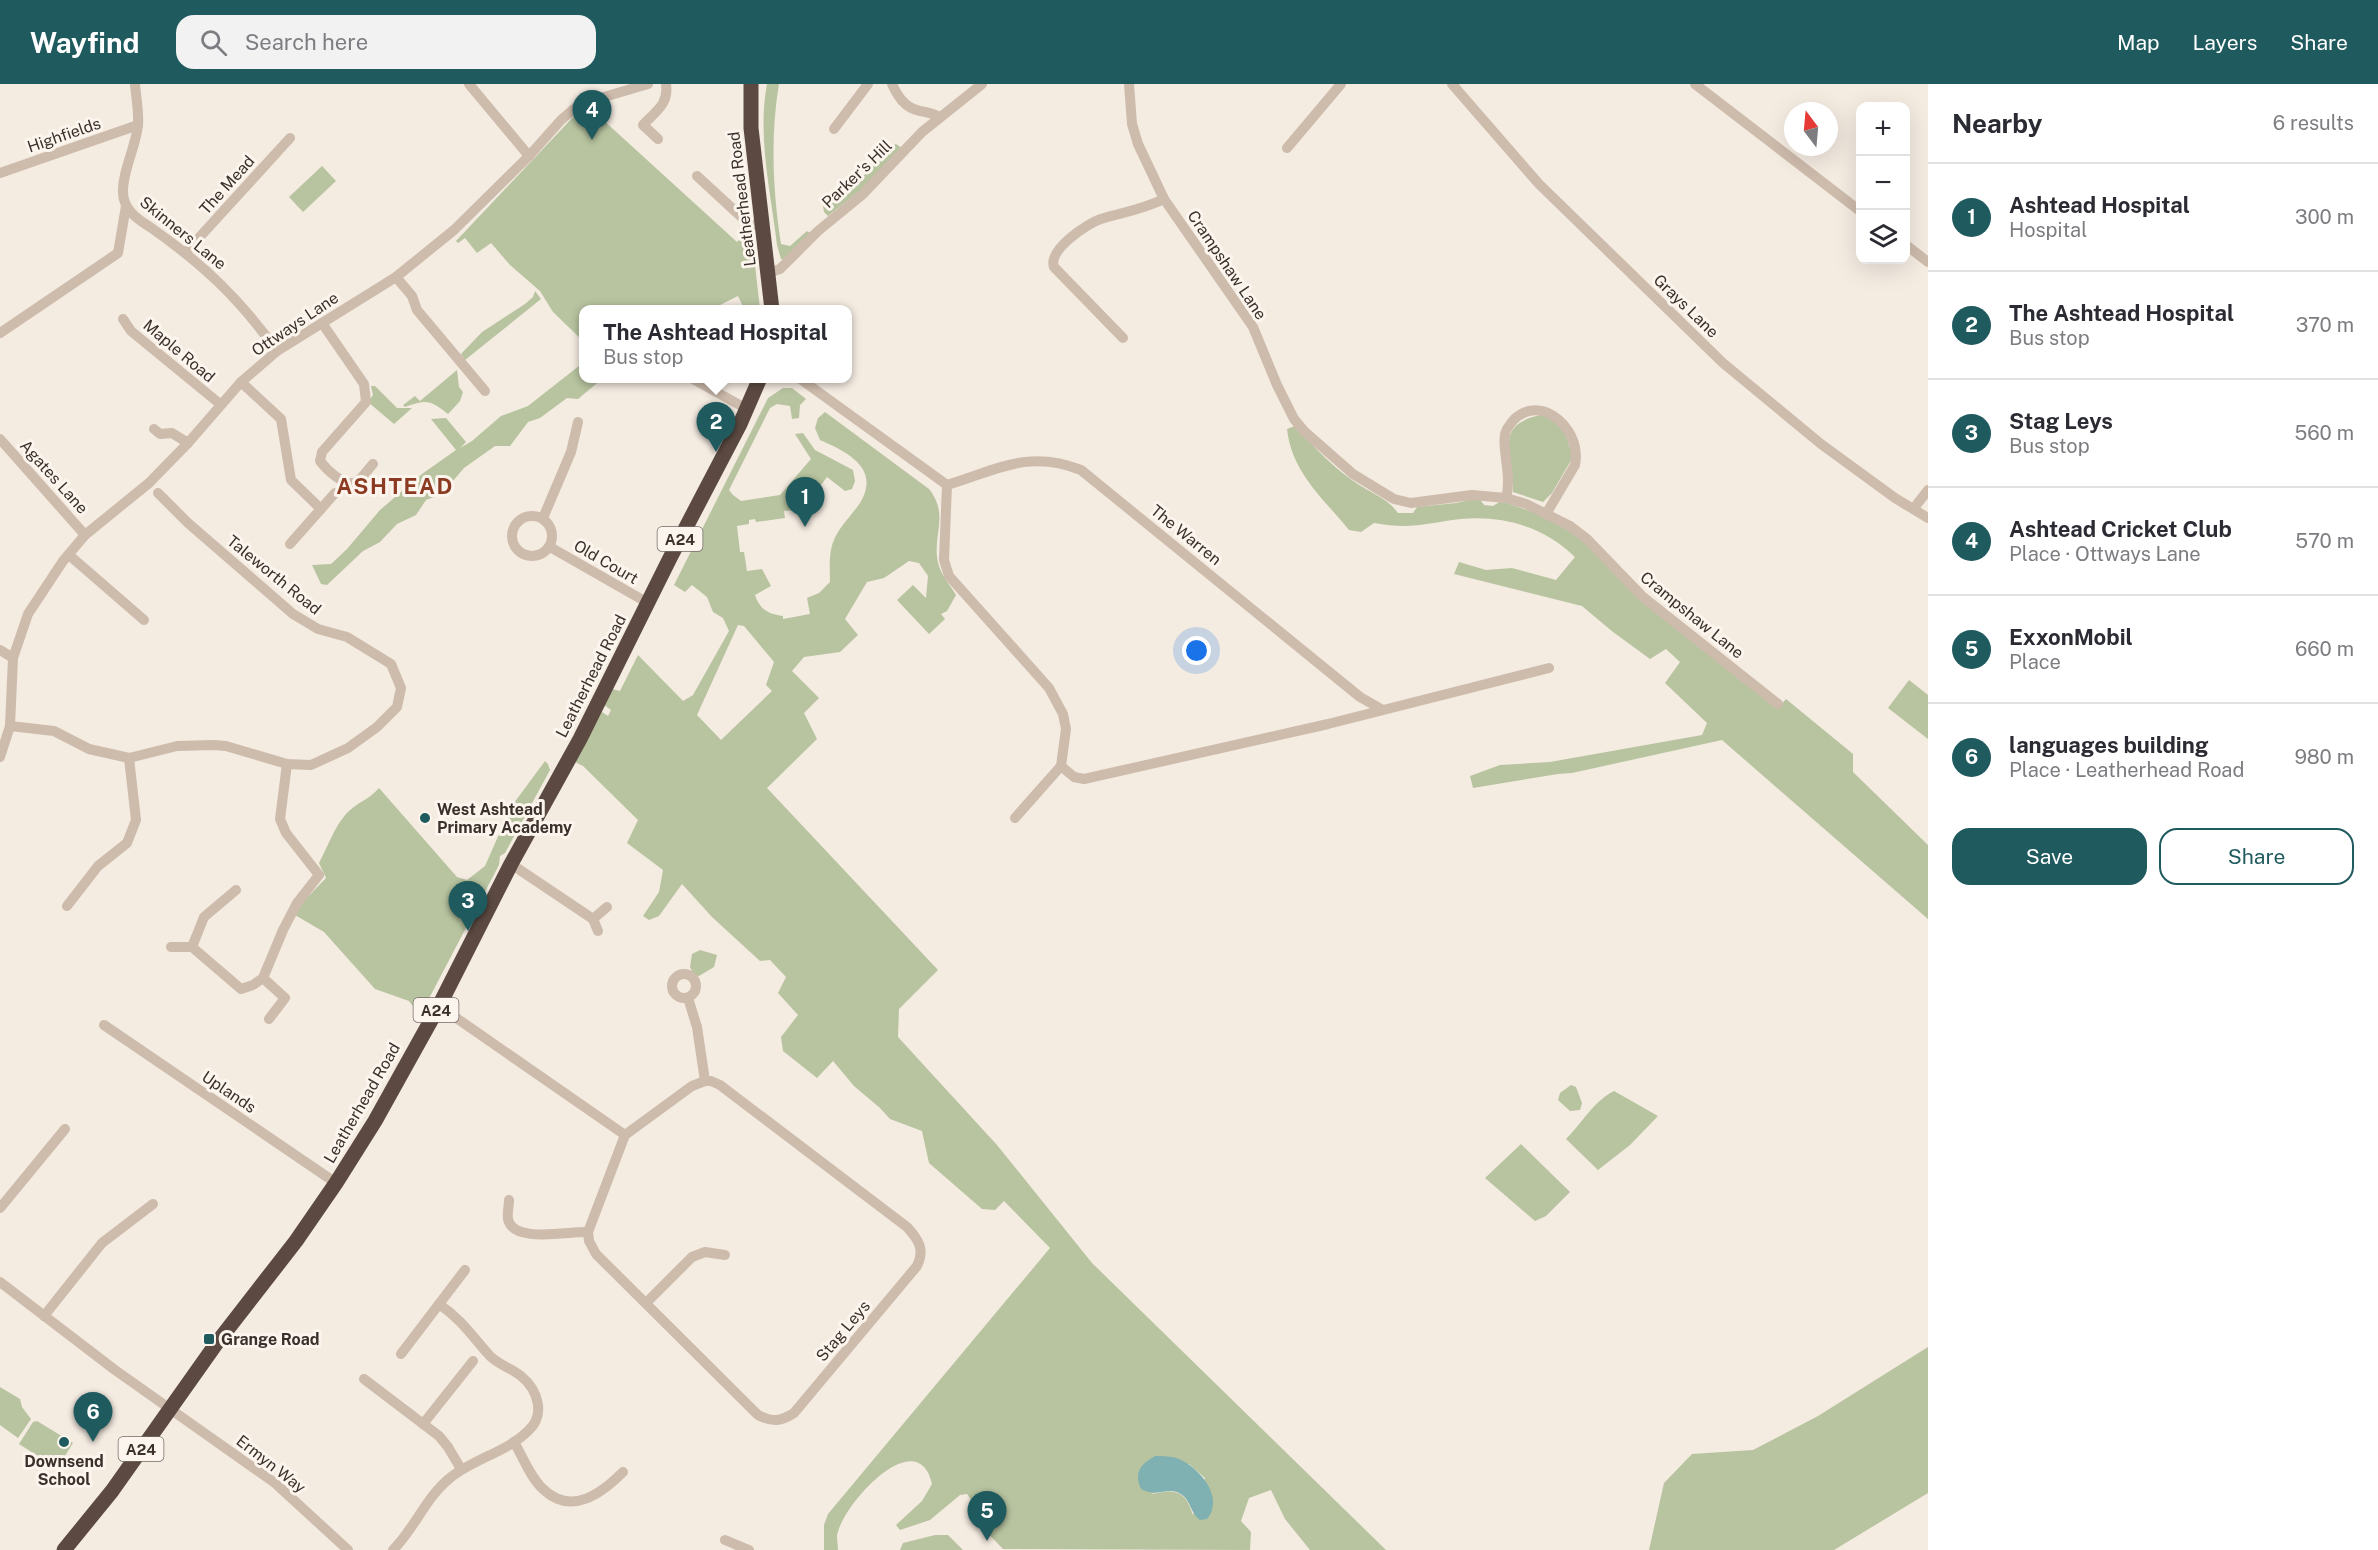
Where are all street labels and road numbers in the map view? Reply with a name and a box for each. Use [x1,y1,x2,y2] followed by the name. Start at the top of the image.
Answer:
[25,114,103,156] street label: Highfields
[724,131,760,267] street label: Leatherhead Road
[818,136,896,212] street label: Parker's Hill
[196,152,258,218] street label: The Mead
[136,192,230,274] street label: Skinners Lane
[1183,207,1271,323] street label: Crampshaw Lane
[1650,270,1722,342] street label: Grays Lane
[248,288,342,360] street label: Ottways Lane
[139,316,219,386] street label: Maple Road
[16,436,92,518] street label: Agates Lane
[1147,501,1225,569] street label: The Warren
[658,527,702,551] road number: A24
[223,531,325,619] street label: Taleworth Road
[570,536,642,588] street label: Old Court
[1636,568,1748,662] street label: Crampshaw Lane
[552,611,630,741] street label: Leatherhead Road
[414,998,458,1022] road number: A24
[320,1040,404,1166] street label: Leatherhead Road
[198,1067,260,1117] street label: Uplands
[812,1297,874,1365] street label: Stag Leys
[233,1431,310,1497] street label: Ermyn Way
[118,1437,164,1461] road number: A24

